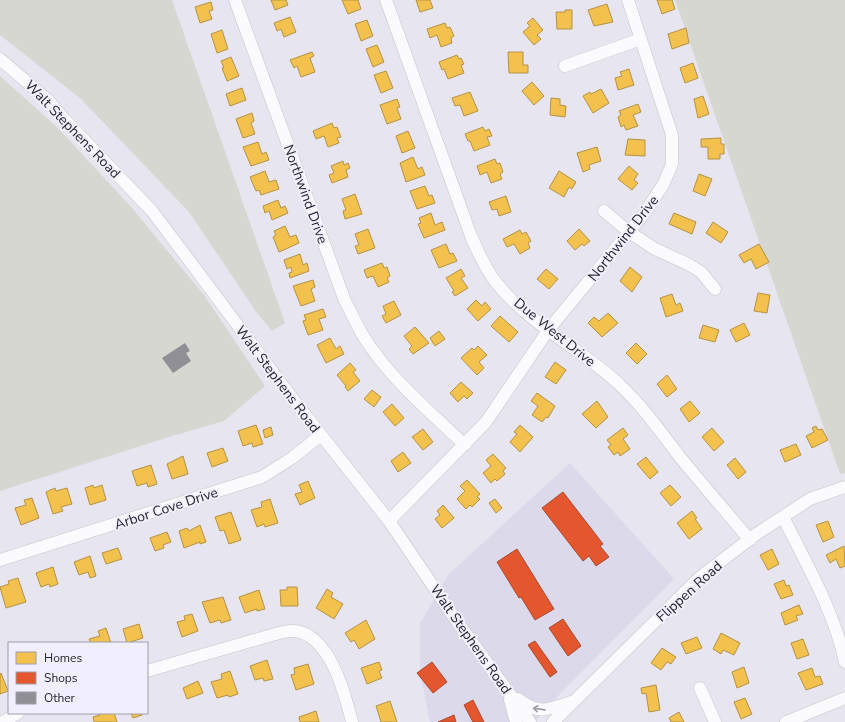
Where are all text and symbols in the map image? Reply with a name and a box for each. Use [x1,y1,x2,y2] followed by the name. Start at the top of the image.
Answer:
[21,76,125,183] street label: Walt Stephens Road
[279,142,332,246] street label: Northwind Drive
[584,191,663,285] street label: Northwind Drive
[510,294,599,371] street label: Due West Drive
[231,322,324,437] street label: Walt Stephens Road
[112,483,220,534] street label: Arbor Cove Drive
[652,557,727,626] street label: Flippen Road
[426,581,516,698] street label: Walt Stephens Road
[8,642,148,714] legend
[44,650,82,666] text: Homes
[44,670,78,686] text: Shops
[44,690,76,706] text: Other
[533,705,546,713] one-way arrow

